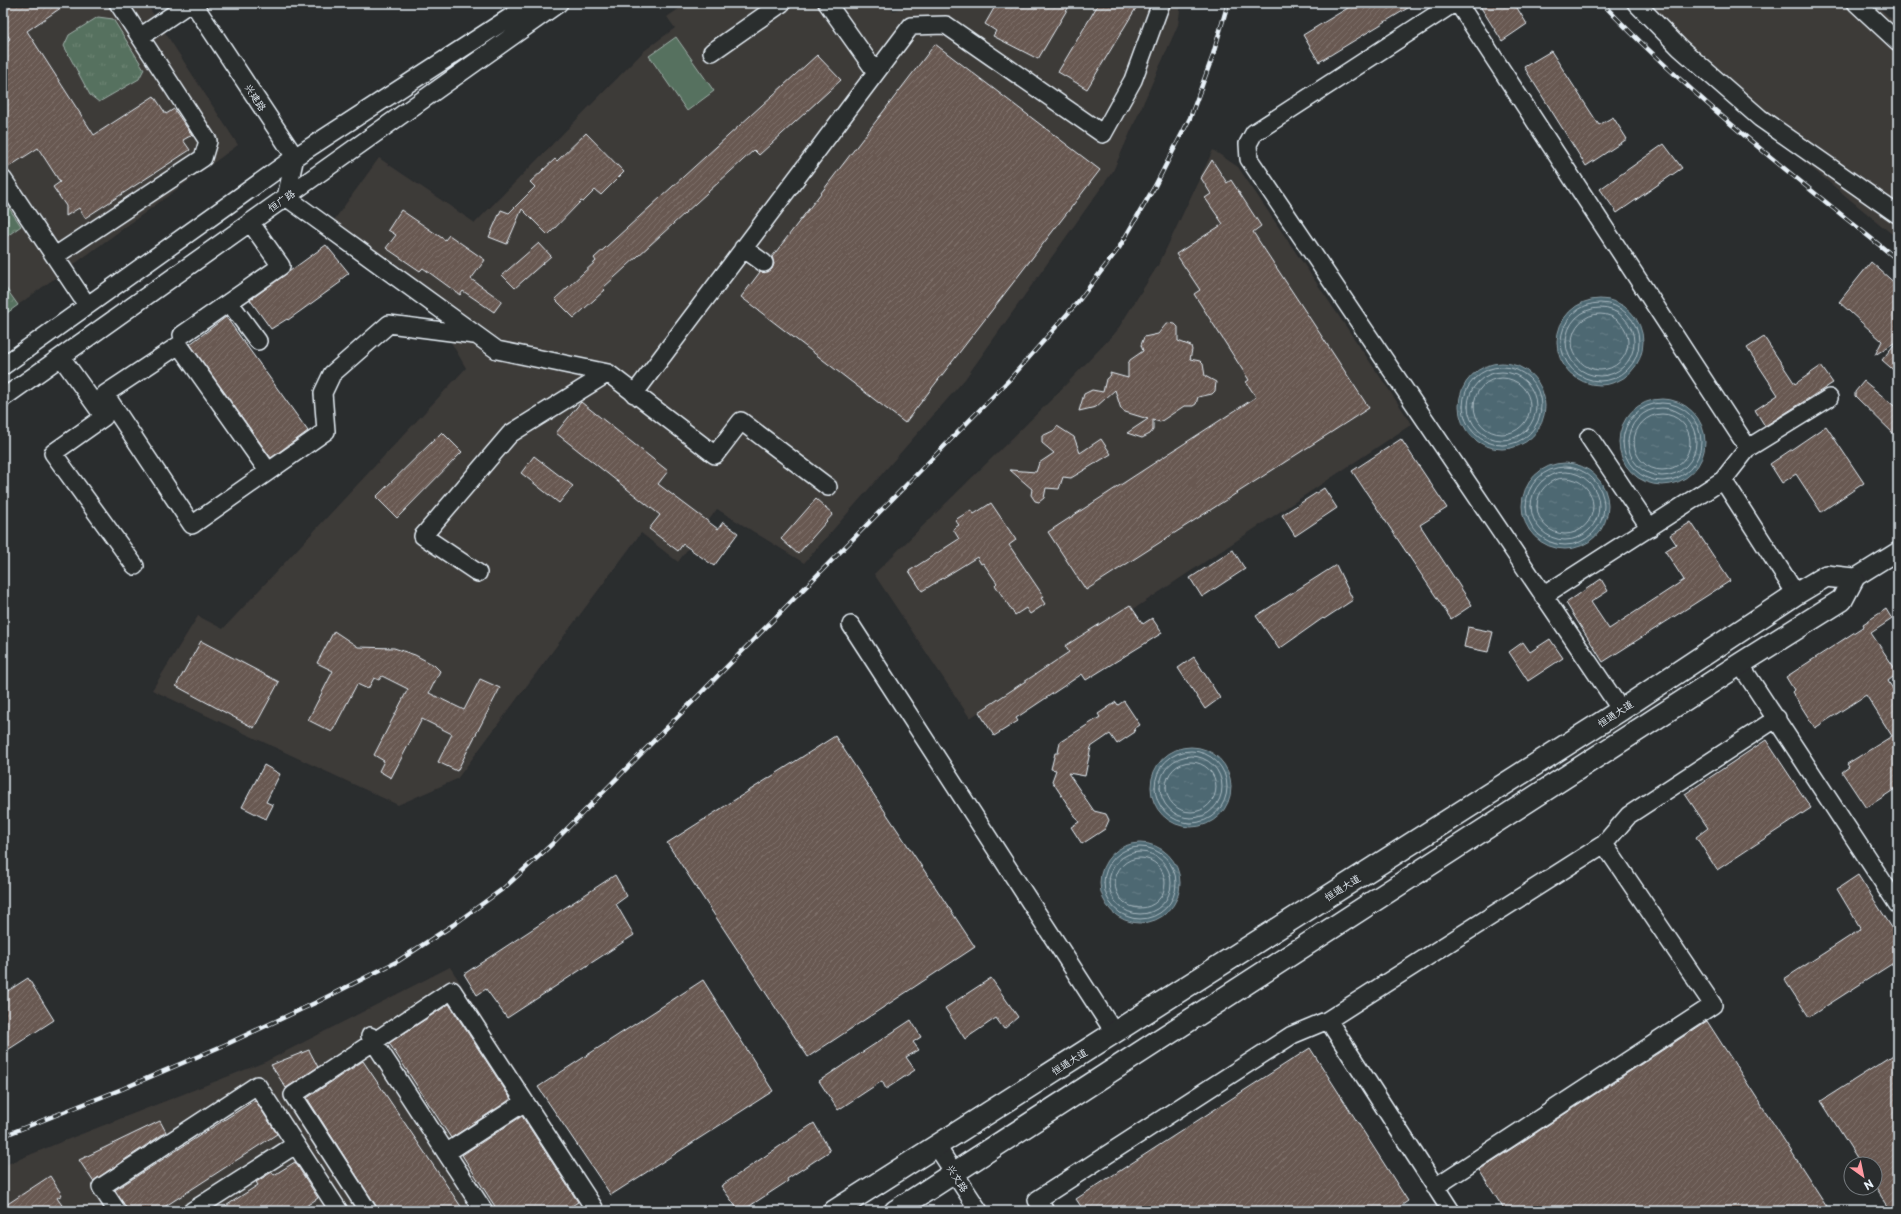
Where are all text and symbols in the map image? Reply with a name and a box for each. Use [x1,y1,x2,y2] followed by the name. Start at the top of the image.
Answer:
[241,80,271,114] street label: 兴建路
[264,185,298,215] street label: 恒广路
[1594,696,1636,730] street label: 恒通大道
[1321,870,1363,904] street label: 恒通大道
[1048,1044,1090,1078] street label: 恒通大道
[1843,1156,1883,1196] north arrow
[944,1161,972,1195] street label: 兴文路
[1860,1175,1877,1194] text: N

